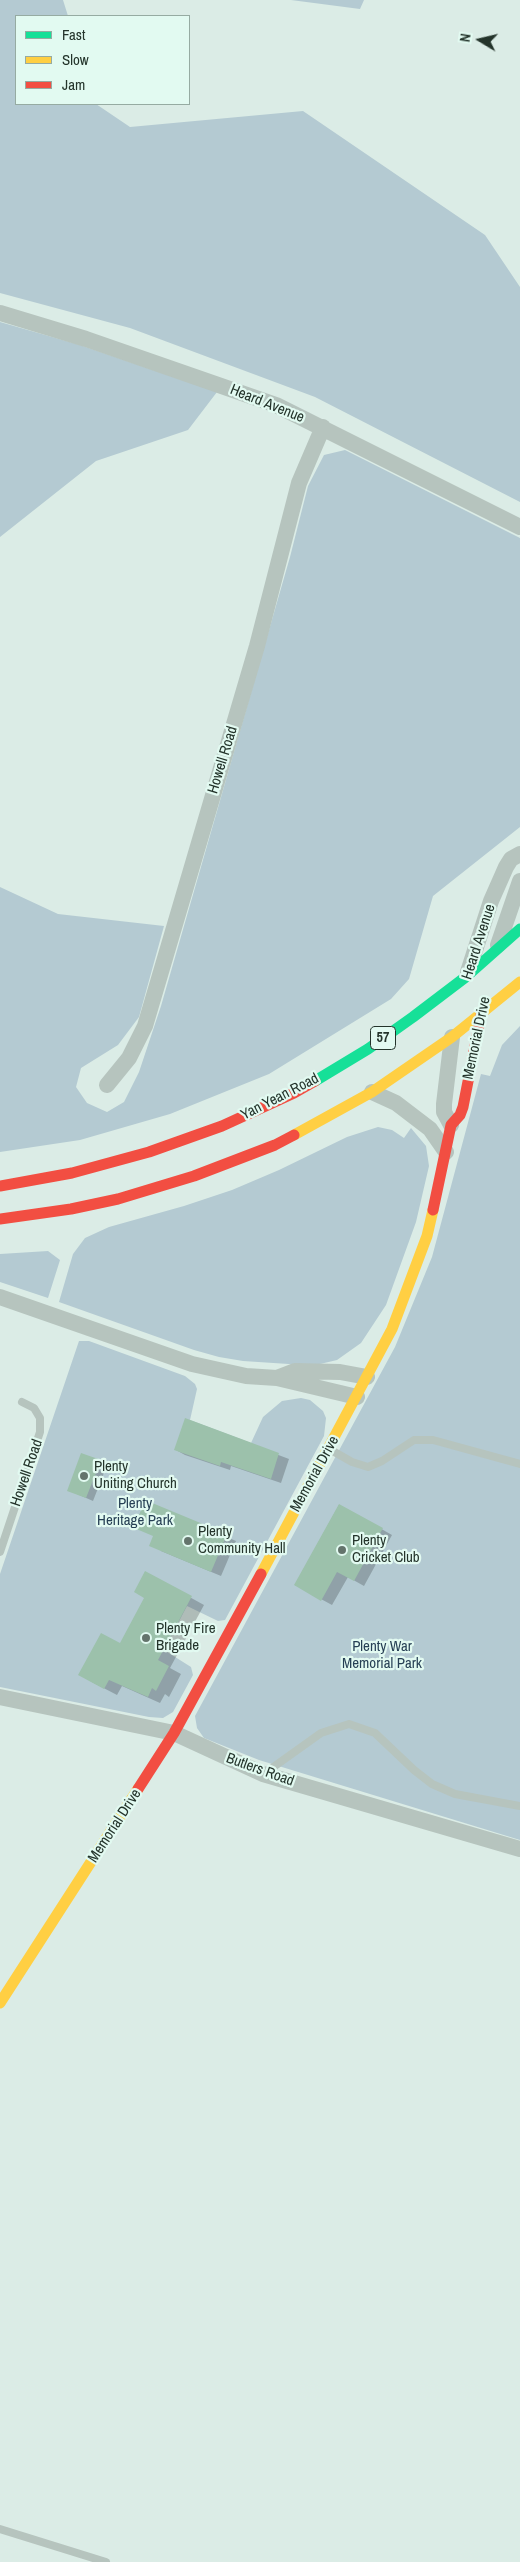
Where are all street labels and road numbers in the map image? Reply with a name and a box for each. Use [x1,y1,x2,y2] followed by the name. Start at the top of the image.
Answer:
[227,381,307,427] street label: Heard Avenue
[204,724,242,796] street label: Howell Road
[458,902,500,982] street label: Heard Avenue
[459,995,495,1081] street label: Memorial Drive
[370,1026,396,1050] road number: 57
[238,1070,322,1124] street label: Yan Yean Road
[287,1433,343,1515] street label: Memorial Drive
[7,1437,47,1509] street label: Howell Road
[224,1749,296,1791] street label: Butlers Road
[85,1786,145,1866] street label: Memorial Drive

